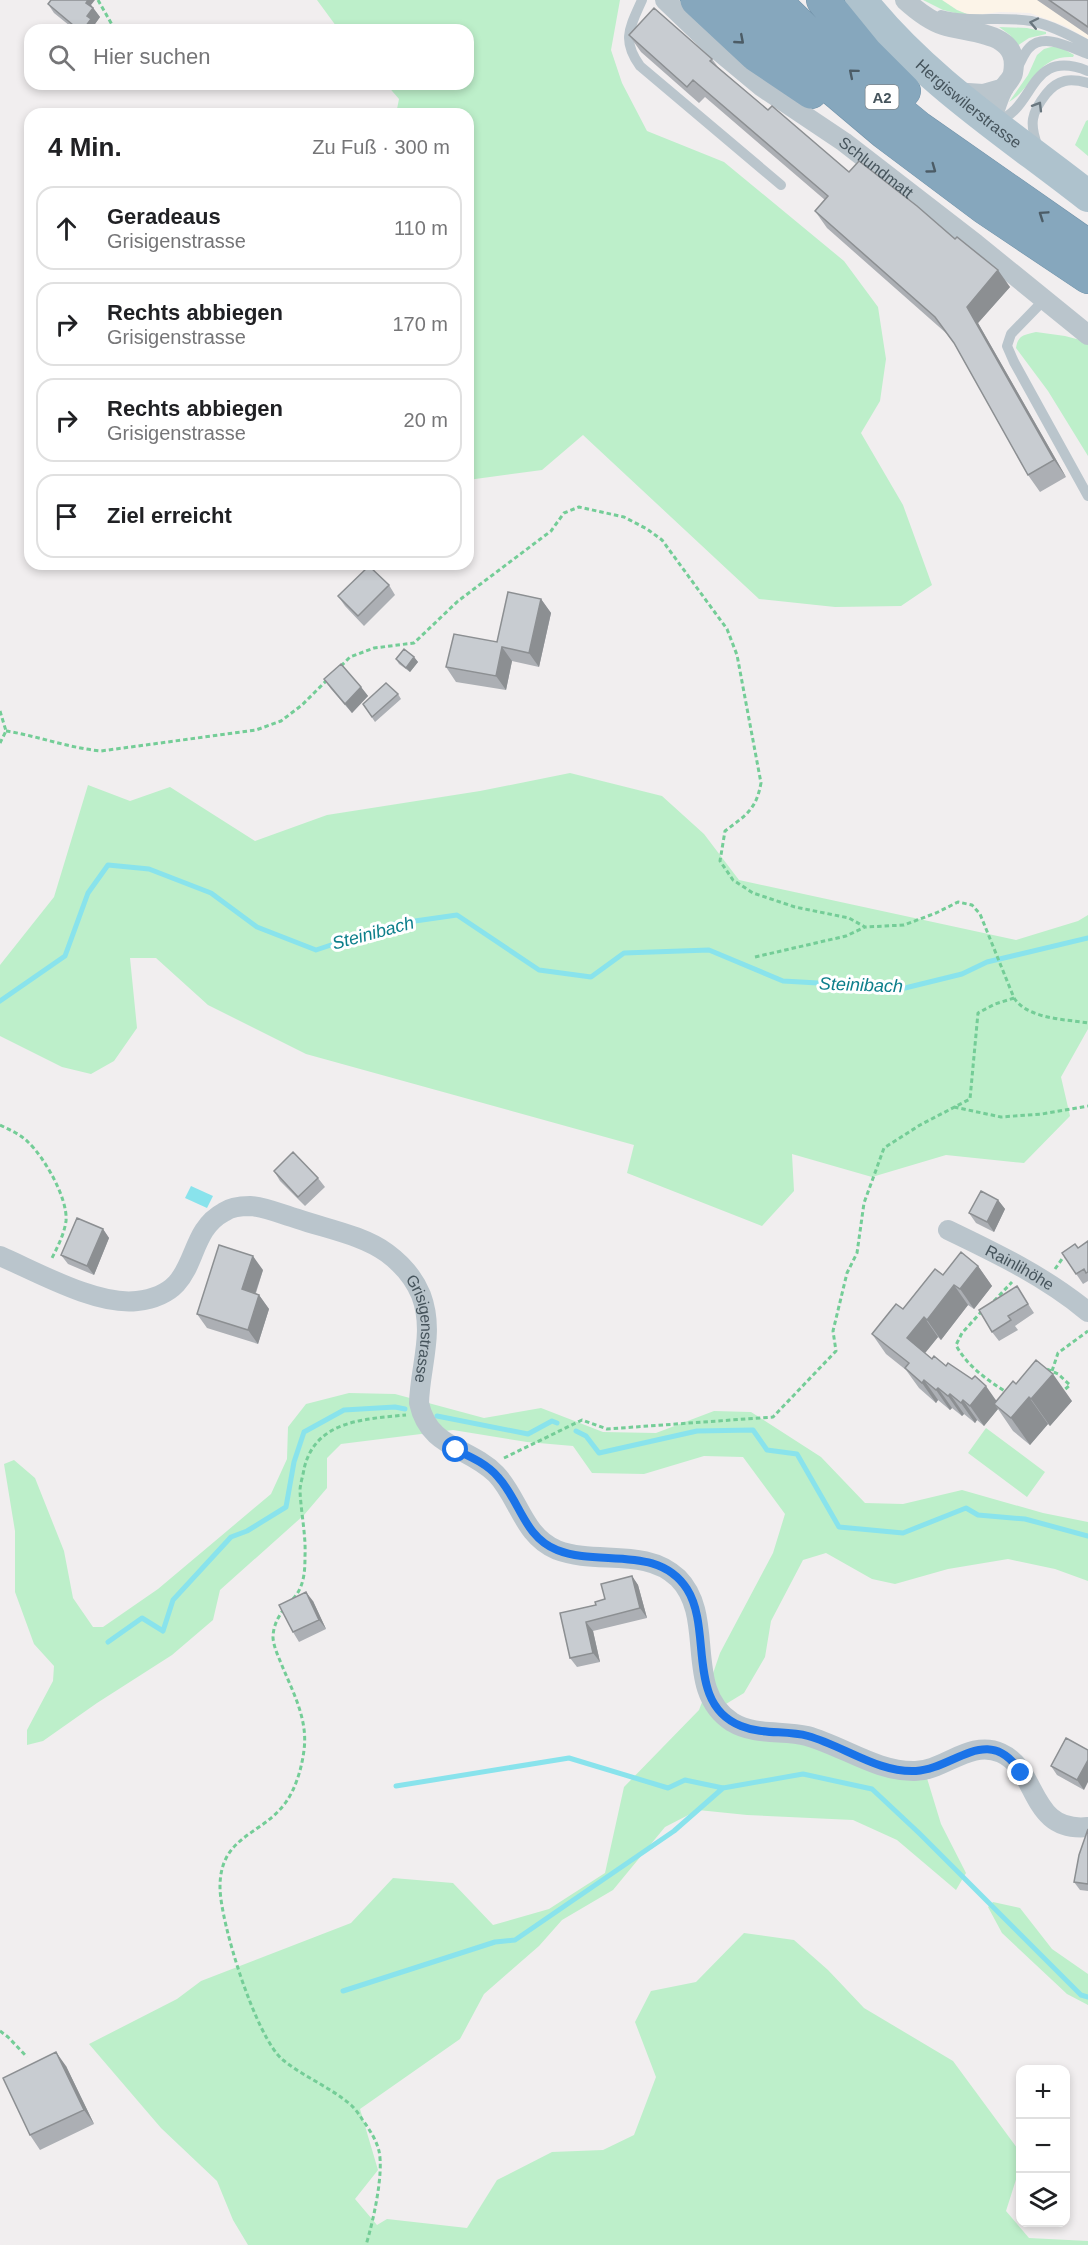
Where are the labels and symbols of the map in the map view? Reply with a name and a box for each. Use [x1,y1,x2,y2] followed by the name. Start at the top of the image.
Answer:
[1030,17,1040,30] one-way arrow
[733,33,744,44] one-way arrow
[913,56,1025,151] street label: Hergiswilerstrasse
[848,69,859,80] one-way arrow
[866,85,898,109] road number: A2
[1031,102,1042,112] one-way arrow
[836,133,917,201] street label: Schlundmatt
[925,161,936,172] one-way arrow
[1039,211,1050,222] one-way arrow
[330,912,416,954] water label: Steinibach
[819,974,903,996] water label: Steinibach
[983,1241,1057,1293] street label: Rainlihöhe
[403,1271,435,1384] street label: Grisigenstrasse
[442,1436,468,1462] route start
[1007,1759,1033,1785] route end

